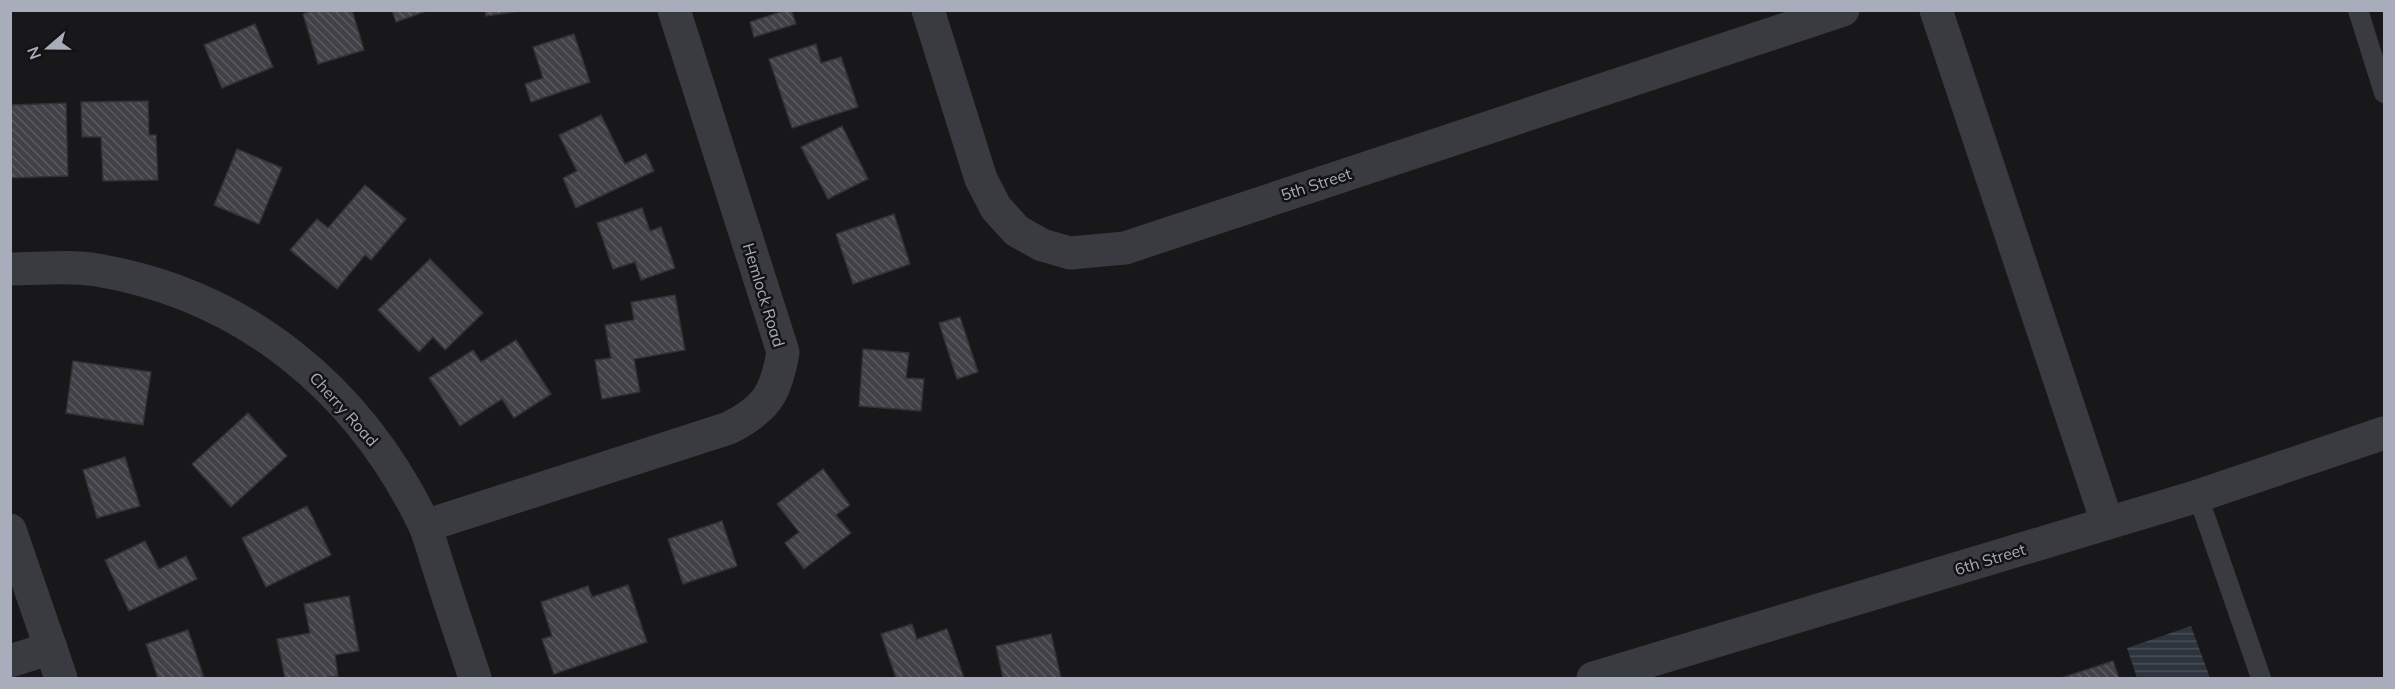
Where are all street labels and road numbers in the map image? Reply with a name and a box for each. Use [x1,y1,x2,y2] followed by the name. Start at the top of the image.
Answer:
[1278,163,1354,205] street label: 5th Street
[739,241,789,349] street label: Hemlock Road
[305,368,383,450] street label: Cherry Road
[1952,539,2028,579] street label: 6th Street

